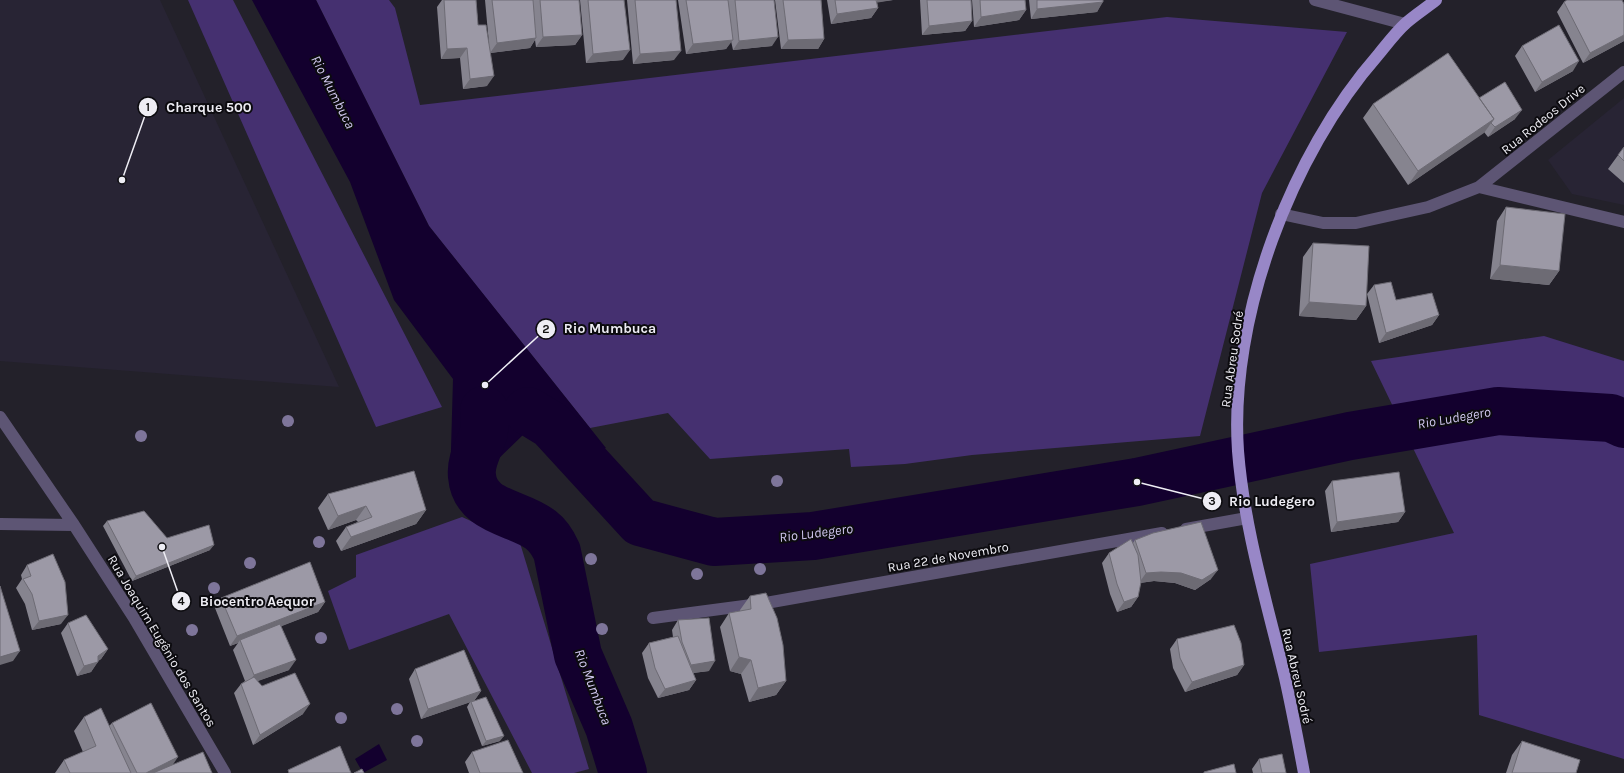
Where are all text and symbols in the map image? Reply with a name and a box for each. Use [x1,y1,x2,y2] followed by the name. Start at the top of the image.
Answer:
[307,53,359,131] water label: Rio Mumbuca
[1498,81,1588,157] street label: Rua Rodeos Drive
[138,94,260,120] callout: Charque 500
[166,99,252,116] text: Charque 500
[146,100,150,114] text: 1
[1218,309,1246,408] street label: Rua Abreu Sodré
[536,316,664,342] callout: Rio Mumbuca
[564,320,656,337] text: Rio Mumbuca
[542,322,550,336] text: 2
[1416,403,1492,433] water label: Rio Ludegero
[1202,488,1323,514] callout: Rio Ludegero
[1229,493,1315,510] text: Rio Ludegero
[1208,494,1216,508] text: 3
[778,520,854,546] water label: Rio Ludegero
[886,539,1010,575] street label: Rua 22 de Novembro
[104,552,219,730] street label: Rua Joaquim Eugênio dos Santos
[171,588,322,614] callout: Biocentro Aequor
[200,593,315,610] text: Biocentro Aequor
[177,594,185,608] text: 4
[1279,627,1315,726] street label: Rua Abreu Sodré
[571,647,615,727] water label: Rio Mumbuca

